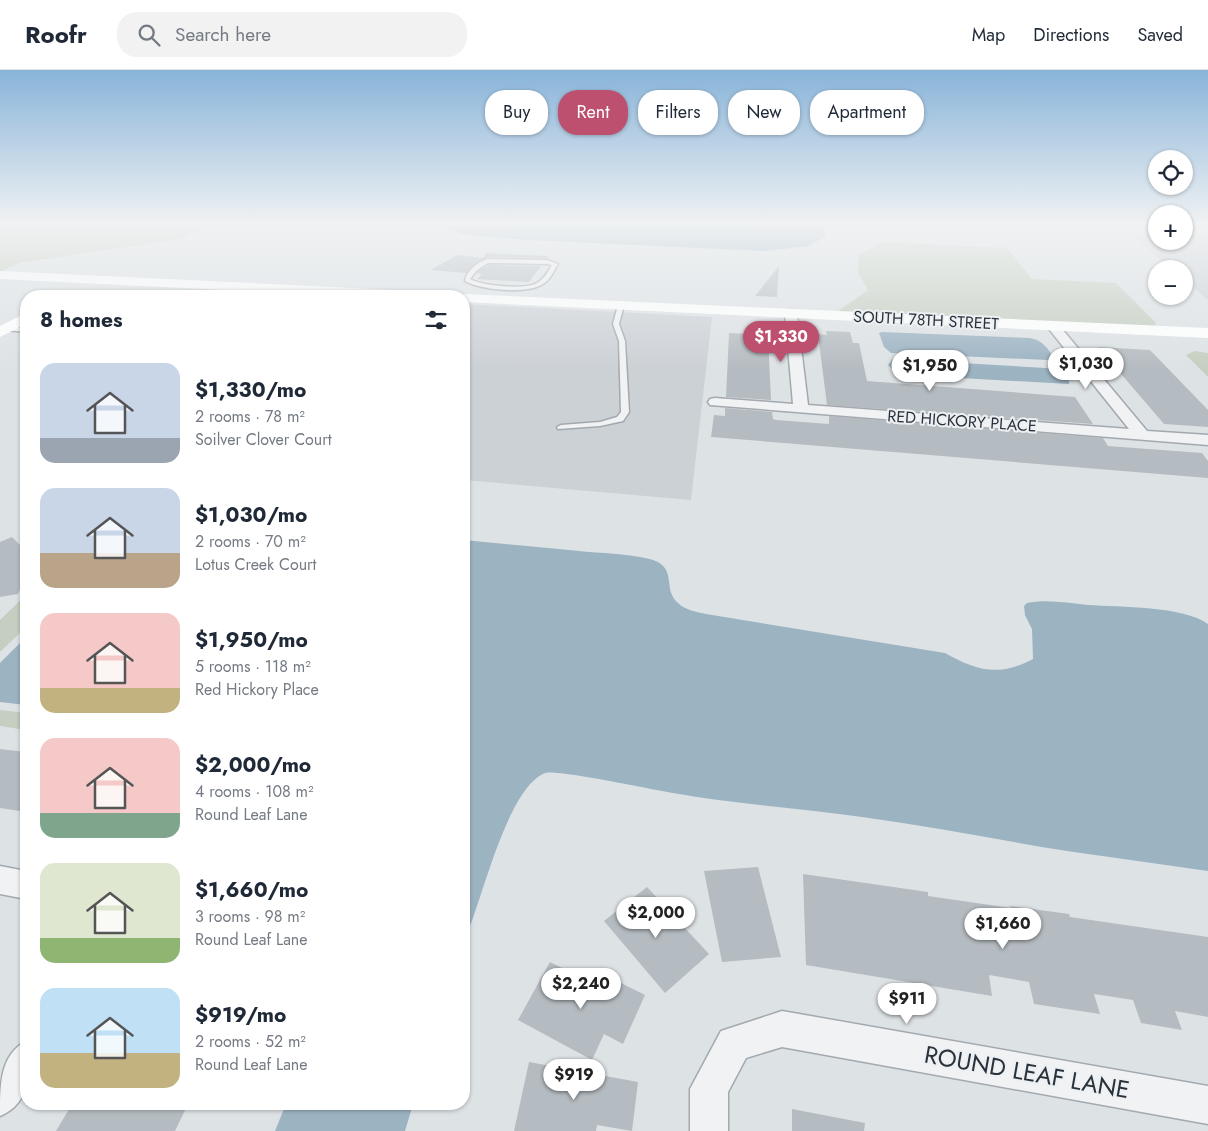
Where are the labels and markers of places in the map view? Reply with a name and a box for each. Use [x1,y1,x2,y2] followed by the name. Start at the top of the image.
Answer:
[740,320,822,363] pin: $1,330
[1045,348,1127,390] pin: $1,030
[889,350,971,392] pin: $1,950
[615,896,697,939] pin: $2,000
[962,908,1044,950] pin: $1,660
[540,968,622,1010] pin: $2,240
[877,982,937,1025] pin: $911
[544,1058,604,1101] pin: $919

